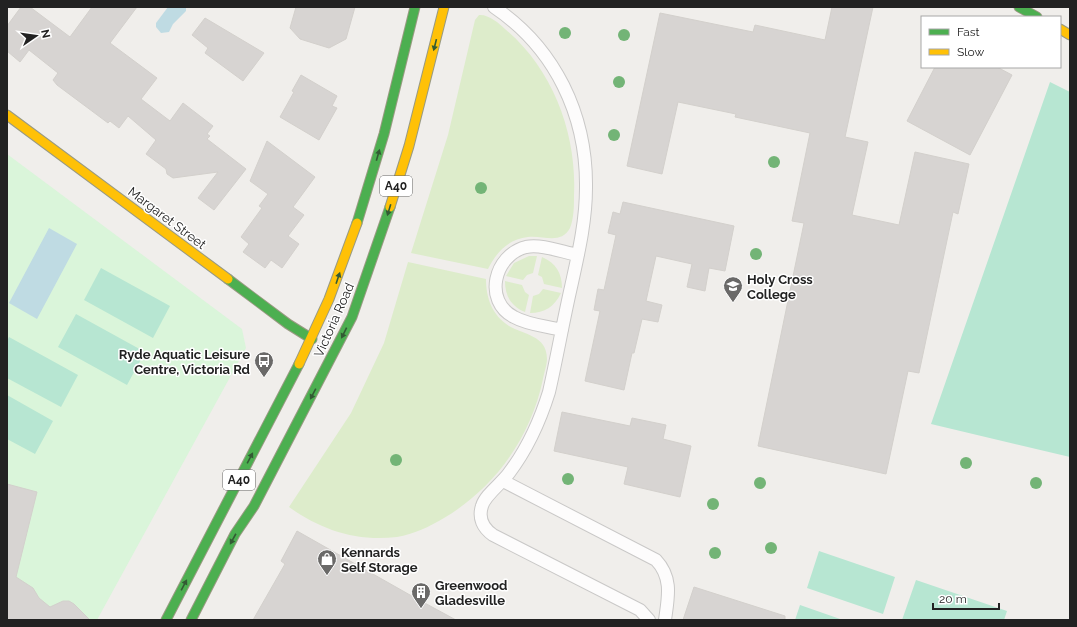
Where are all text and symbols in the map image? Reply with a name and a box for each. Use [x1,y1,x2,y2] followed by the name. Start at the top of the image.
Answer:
[16,16,56,56] north arrow
[921,16,1061,68] legend
[957,25,980,39] text: Fast
[38,28,53,39] text: N
[432,39,438,51] one-way arrow
[957,45,984,59] text: Slow
[375,149,381,161] one-way arrow
[380,176,412,196] road number: A40
[125,184,209,253] street label: Margaret Street
[385,205,391,217] one-way arrow
[335,271,341,283] one-way arrow
[747,272,813,302] place label: Holy Cross College
[722,275,744,303] school or university icon: Holy Cross College
[311,281,357,359] street label: Victoria Road
[341,327,347,338] one-way arrow
[119,347,250,377] place label: Ryde Aquatic Leisure Centre, Victoria Rd
[253,350,275,378] bus stop icon: Ryde Aquatic Leisure Centre, Victoria Rd
[310,388,316,399] one-way arrow
[247,452,254,464] one-way arrow
[223,470,255,490] road number: A40
[229,533,236,545] one-way arrow
[341,545,418,575] place label: Kennards Self Storage
[316,548,338,576] shop icon: Kennards Self Storage
[435,578,508,608] place label: Greenwood Gladesville
[180,580,187,591] one-way arrow
[410,581,432,609] building icon: Greenwood Gladesville
[933,585,999,611] scale bar
[939,592,967,606] text: 20 m

